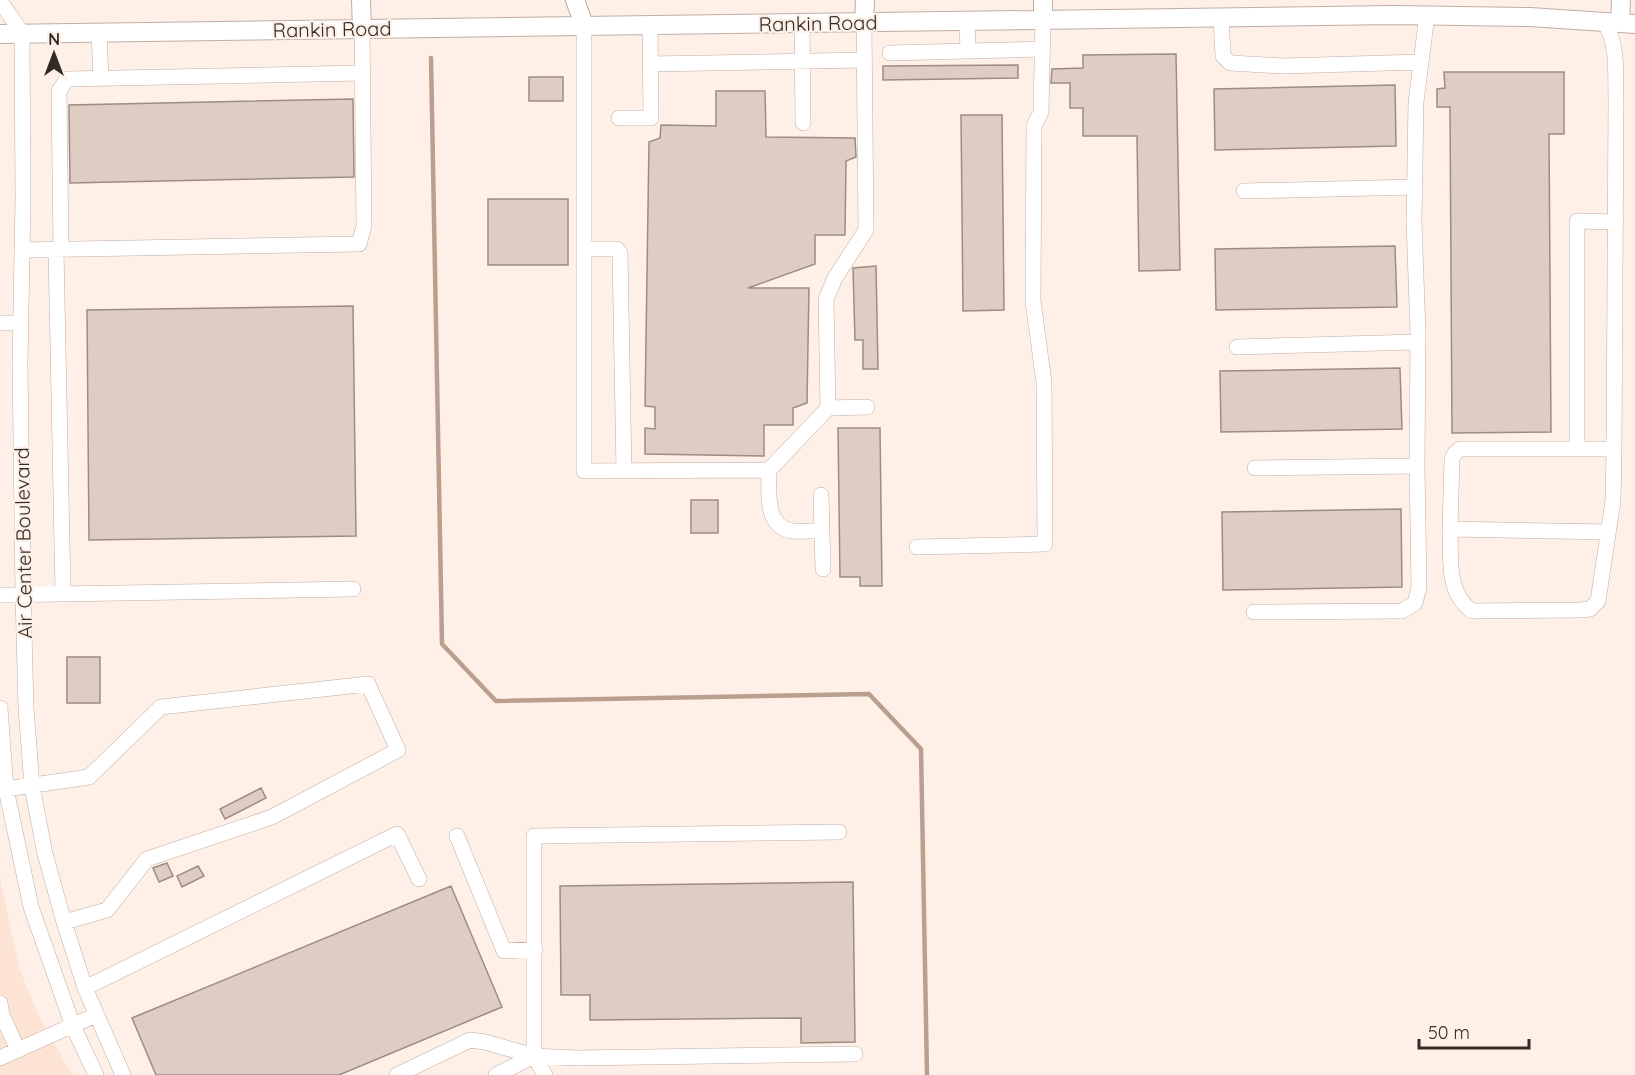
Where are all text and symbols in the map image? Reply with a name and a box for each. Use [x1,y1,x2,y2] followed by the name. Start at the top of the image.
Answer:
[758,9,878,37] street label: Rankin Road
[272,15,392,43] street label: Rankin Road
[24,24,84,84] north arrow
[48,29,60,49] text: N
[9,447,37,639] street label: Air Center Boulevard
[1419,1012,1528,1050] scale bar
[1428,1021,1470,1044] text: 50 m

